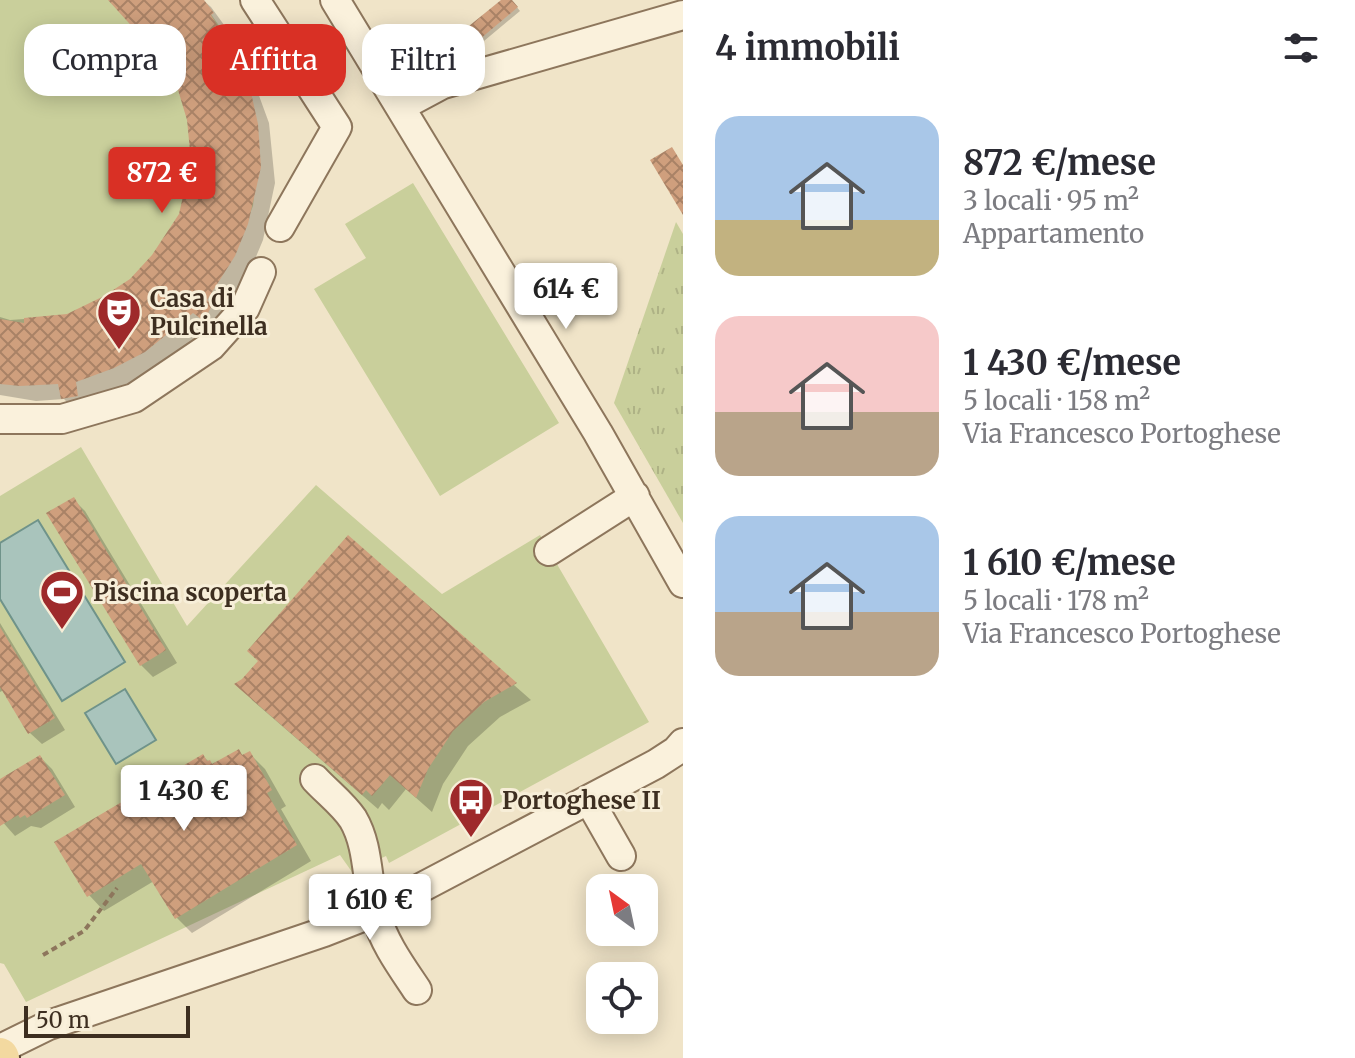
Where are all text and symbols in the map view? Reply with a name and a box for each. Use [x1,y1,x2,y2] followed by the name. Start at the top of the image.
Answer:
[24,24,186,96] chip: Compra
[202,24,346,96] chip: Affitta
[362,24,485,96] chip: Filtri
[1279,26,1323,70] icon: filters
[715,27,900,69] text: 4 immobili
[963,142,1156,184] text: 872 €/mese
[106,147,218,215] pin: 872 €
[779,148,875,244] icon: home
[126,156,198,189] text: 872 €
[963,184,1139,217] text: 3 locali · 95 m²
[963,217,1144,250] text: Appartamento
[510,263,622,331] pin: 614 €
[532,272,600,305] text: 614 €
[150,283,268,342] place label: Casa di Pulcinella
[95,288,143,351] theatre icon: Casa di Pulcinella
[963,342,1181,384] text: 1 430 €/mese
[779,348,875,444] icon: home
[963,384,1150,417] text: 5 locali · 158 m²
[963,417,1281,450] text: Via Francesco Portoghese
[963,542,1176,584] text: 1 610 €/mese
[779,548,875,644] icon: home
[38,568,86,631] sports icon: Piscina scoperta
[93,577,287,608] place label: Piscina scoperta
[963,584,1149,617] text: 5 locali · 178 m²
[963,617,1281,650] text: Via Francesco Portoghese
[110,765,258,833] pin: 1 430 €
[139,774,229,807] text: 1 430 €
[447,776,495,839] bus stop icon: Portoghese II
[502,785,661,816] place label: Portoghese II
[296,874,444,942] pin: 1 610 €
[586,874,658,946] north arrow
[586,874,658,1034] map controls
[327,883,413,916] text: 1 610 €
[586,962,658,1034] button: locate
[24,1002,190,1038] scale bar
[36,1006,90,1034] text: 50 m

